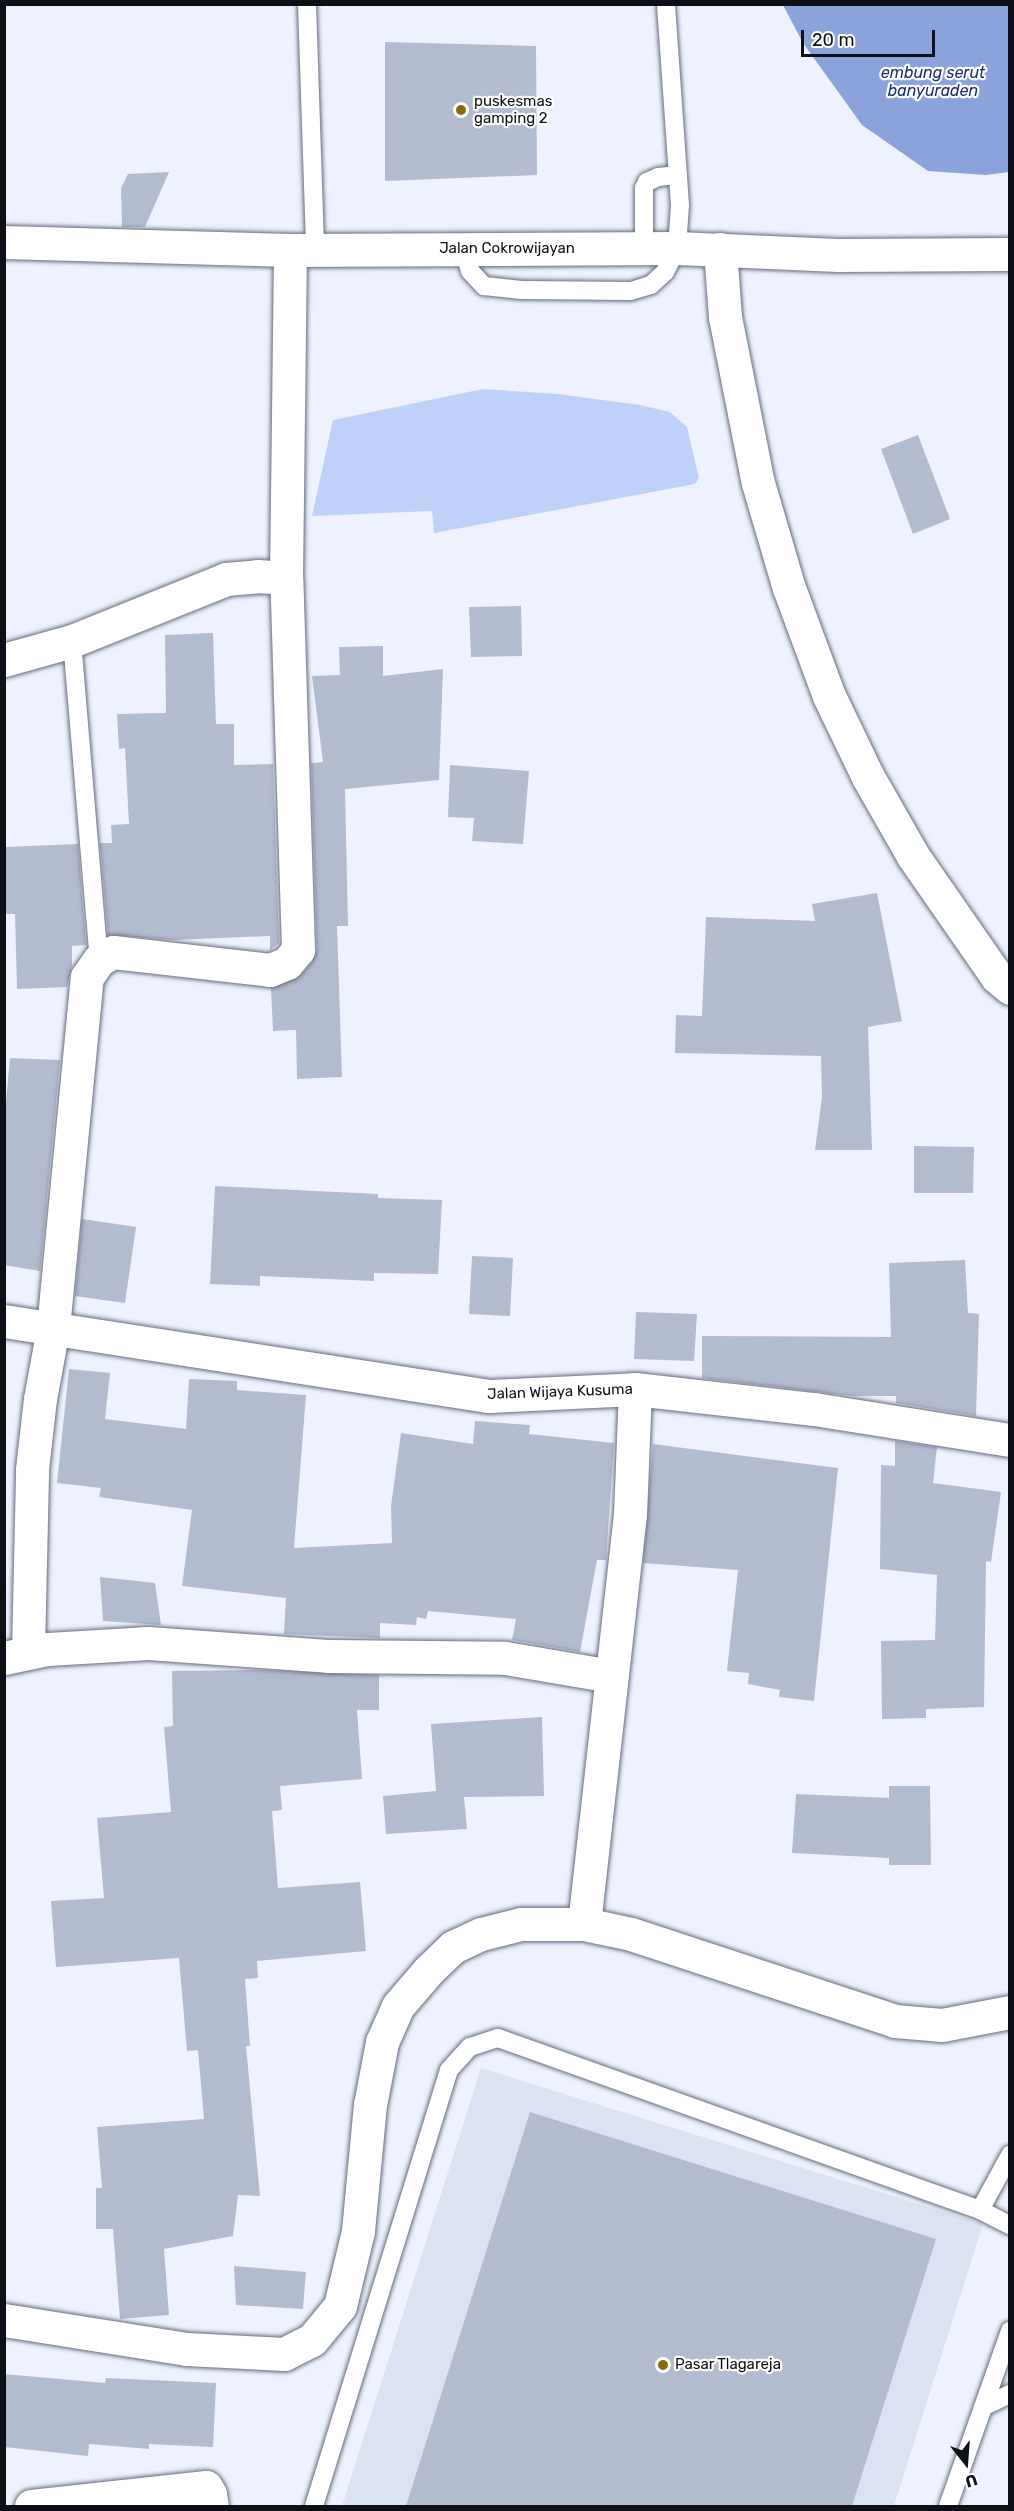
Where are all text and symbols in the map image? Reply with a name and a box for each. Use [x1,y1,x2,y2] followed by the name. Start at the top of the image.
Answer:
[804,18,938,56] scale bar
[812,29,854,51] text: 20 m
[881,63,985,101] water label: embung serut banyuraden
[474,92,552,127] place label: puskesmas gamping 2
[452,101,470,119] marker: puskesmas gamping 2
[439,240,575,258] street label: Jalan Cokrowijayan
[487,1380,633,1404] street label: Jalan Wijaya Kusuma
[675,2356,782,2374] place label: Pasar Tlagareja
[656,2358,670,2372] marker: Pasar Tlagareja
[936,2433,996,2493] north arrow
[963,2470,980,2491] text: U

